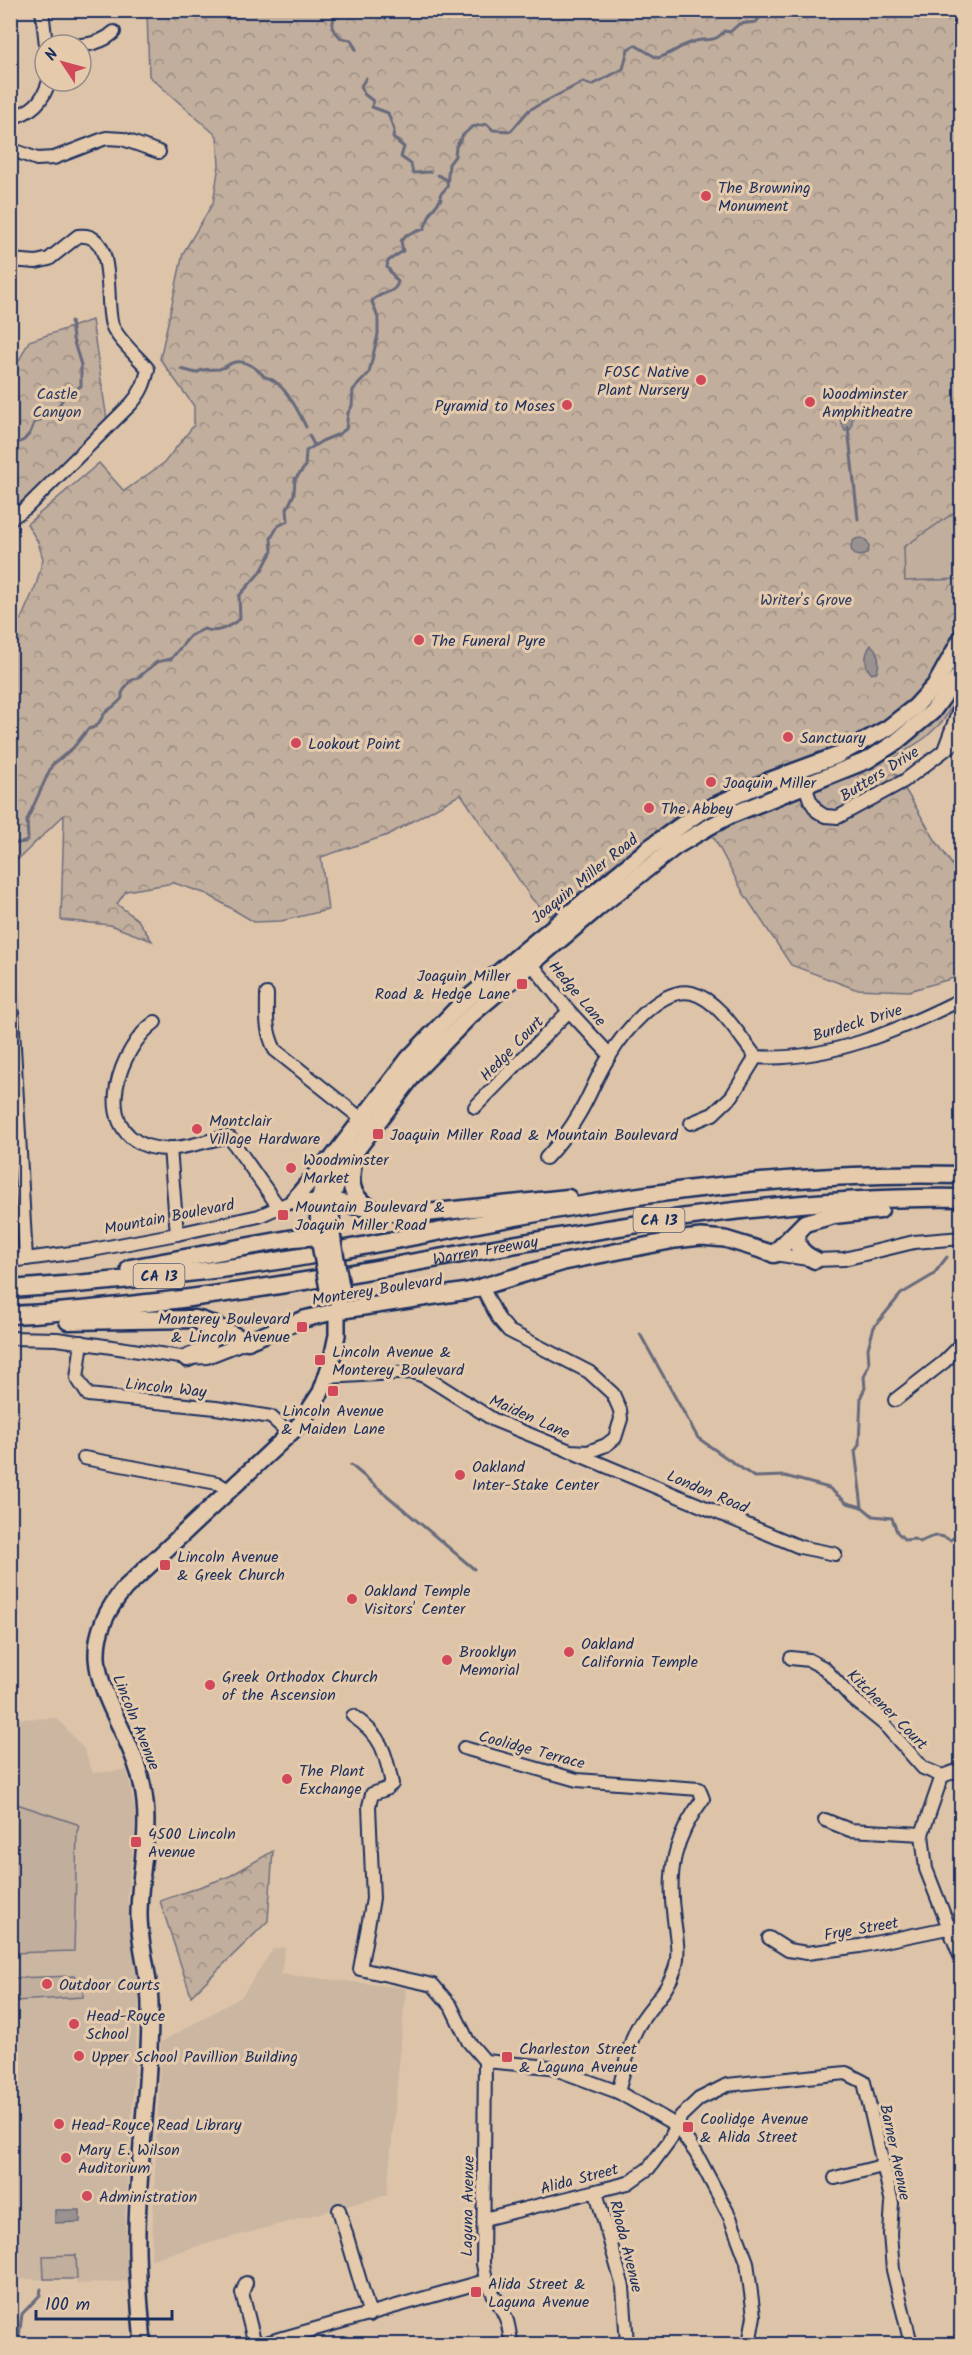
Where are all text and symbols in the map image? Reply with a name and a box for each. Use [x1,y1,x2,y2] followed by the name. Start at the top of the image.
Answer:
[33,33,93,93] north arrow
[39,44,65,67] text: N
[718,176,811,219] place label: The Browning Monument
[699,189,713,203] marker: The Browning Monument
[597,360,689,403] place label: FOSC Native Plant Nursery
[694,373,708,387] marker: FOSC Native Plant Nursery
[33,382,81,425] park label: Castle Canyon
[822,382,913,425] place label: Woodminster Amphitheatre
[435,394,555,419] place label: Pyramid to Moses
[803,395,817,409] marker: Woodminster Amphitheatre
[560,398,574,412] marker: Pyramid to Moses
[760,588,852,613] park label: Writer's Grove
[431,629,545,654] place label: The Funeral Pyre
[412,633,426,647] marker: The Funeral Pyre
[800,726,866,751] place label: Sanctuary
[781,730,795,744] marker: Sanctuary
[308,732,402,757] place label: Lookout Point
[289,736,303,750] marker: Lookout Point
[835,740,924,809] street label: Butters Drive
[723,771,818,796] place label: Joaquin Miller
[704,775,718,789] marker: Joaquin Miller
[661,797,733,822] place label: The Abbey
[642,801,656,815] marker: The Abbey
[526,827,645,930] street label: Joaquin Miller Road
[542,956,612,1032] street label: Hedge Lane
[375,964,512,1007] place label: Joaquin Miller Road & Hedge Lane
[515,977,529,991] marker: Joaquin Miller Road & Hedge Lane
[809,998,905,1049] street label: Burdeck Drive
[474,1010,551,1088] street label: Hedge Court
[209,1109,320,1152] place label: Montclair Village Hardware
[190,1122,204,1136] marker: Montclair Village Hardware
[390,1123,679,1148] place label: Joaquin Miller Road & Mountain Boulevard
[371,1127,385,1141] marker: Joaquin Miller Road & Mountain Boulevard
[303,1148,390,1191] place label: Woodminster Market
[284,1161,298,1175] marker: Woodminster Market
[102,1192,238,1242] street label: Mountain Boulevard
[295,1195,445,1238] place label: Mountain Boulevard & Joaquin Miller Road
[276,1208,290,1222] marker: Mountain Boulevard & Joaquin Miller Road
[634,1208,684,1232] road number: CA 13
[431,1229,541,1273] street label: Warren Freeway
[134,1264,184,1288] road number: CA 13
[310,1268,445,1313] street label: Monterey Boulevard
[158,1307,291,1350] place label: Monterey Boulevard & Lincoln Avenue
[295,1320,309,1334] marker: Monterey Boulevard & Lincoln Avenue
[332,1340,465,1383] place label: Lincoln Avenue & Monterey Boulevard
[313,1353,327,1367] marker: Lincoln Avenue & Monterey Boulevard
[124,1372,208,1405] street label: Lincoln Way
[326,1384,340,1398] marker: Lincoln Avenue & Maiden Lane
[485,1388,574,1446] street label: Maiden Lane
[281,1399,385,1442] place label: Lincoln Avenue & Maiden Lane
[472,1455,601,1498] place label: Oakland Inter-Stake Center
[663,1464,753,1521] street label: London Road
[453,1468,467,1482] marker: Oakland Inter-Stake Center
[177,1545,285,1588] place label: Lincoln Avenue & Greek Church
[158,1558,172,1572] marker: Lincoln Avenue & Greek Church
[364,1579,470,1622] place label: Oakland Temple Visitors' Center
[345,1592,359,1606] marker: Oakland Temple Visitors' Center
[581,1632,698,1675] place label: Oakland California Temple
[459,1640,519,1683] place label: Brooklyn Memorial
[562,1645,576,1659] marker: Oakland California Temple
[440,1653,454,1667] marker: Brooklyn Memorial
[841,1664,934,1757] street label: Kitchener Court
[222,1665,378,1708] place label: Greek Orthodox Church of the Ascension
[105,1671,166,1774] street label: Lincoln Avenue
[203,1678,217,1692] marker: Greek Orthodox Church of the Ascension
[476,1724,588,1777] street label: Coolidge Terrace
[299,1759,365,1802] place label: The Plant Exchange
[280,1772,294,1786] marker: The Plant Exchange
[148,1822,236,1865] place label: 4500 Lincoln Avenue
[129,1835,143,1849] marker: 4500 Lincoln Avenue
[822,1910,901,1948] street label: Frye Street
[59,1973,160,1998] place label: Outdoor Courts
[40,1977,54,1991] marker: Outdoor Courts
[86,2004,165,2047] place label: Head-Royce School
[67,2017,81,2031] marker: Head-Royce School
[519,2037,638,2080] place label: Charleston Street & Laguna Avenue
[91,2045,298,2070] place label: Upper School Pavillion Building
[72,2049,86,2063] marker: Upper School Pavillion Building
[500,2050,514,2064] marker: Charleston Street & Laguna Avenue
[872,2102,917,2203] street label: Barner Avenue
[700,2107,808,2150] place label: Coolidge Avenue & Alida Street
[71,2113,242,2138] place label: Head-Royce Read Library
[52,2117,66,2131] marker: Head-Royce Read Library
[681,2120,695,2134] marker: Coolidge Avenue & Alida Street
[78,2138,180,2181] place label: Mary E. Wilson Auditorium
[59,2151,73,2165] marker: Mary E. Wilson Auditorium
[455,2155,482,2257] street label: Laguna Avenue
[538,2157,622,2202] street label: Alida Street
[99,2185,197,2210] place label: Administration
[80,2189,94,2203] marker: Administration
[602,2198,649,2295] street label: Rhoda Avenue
[488,2272,589,2315] place label: Alida Street & Laguna Avenue
[36,2283,172,2321] scale bar
[469,2285,483,2299] marker: Alida Street & Laguna Avenue
[45,2291,90,2320] text: 100 m

